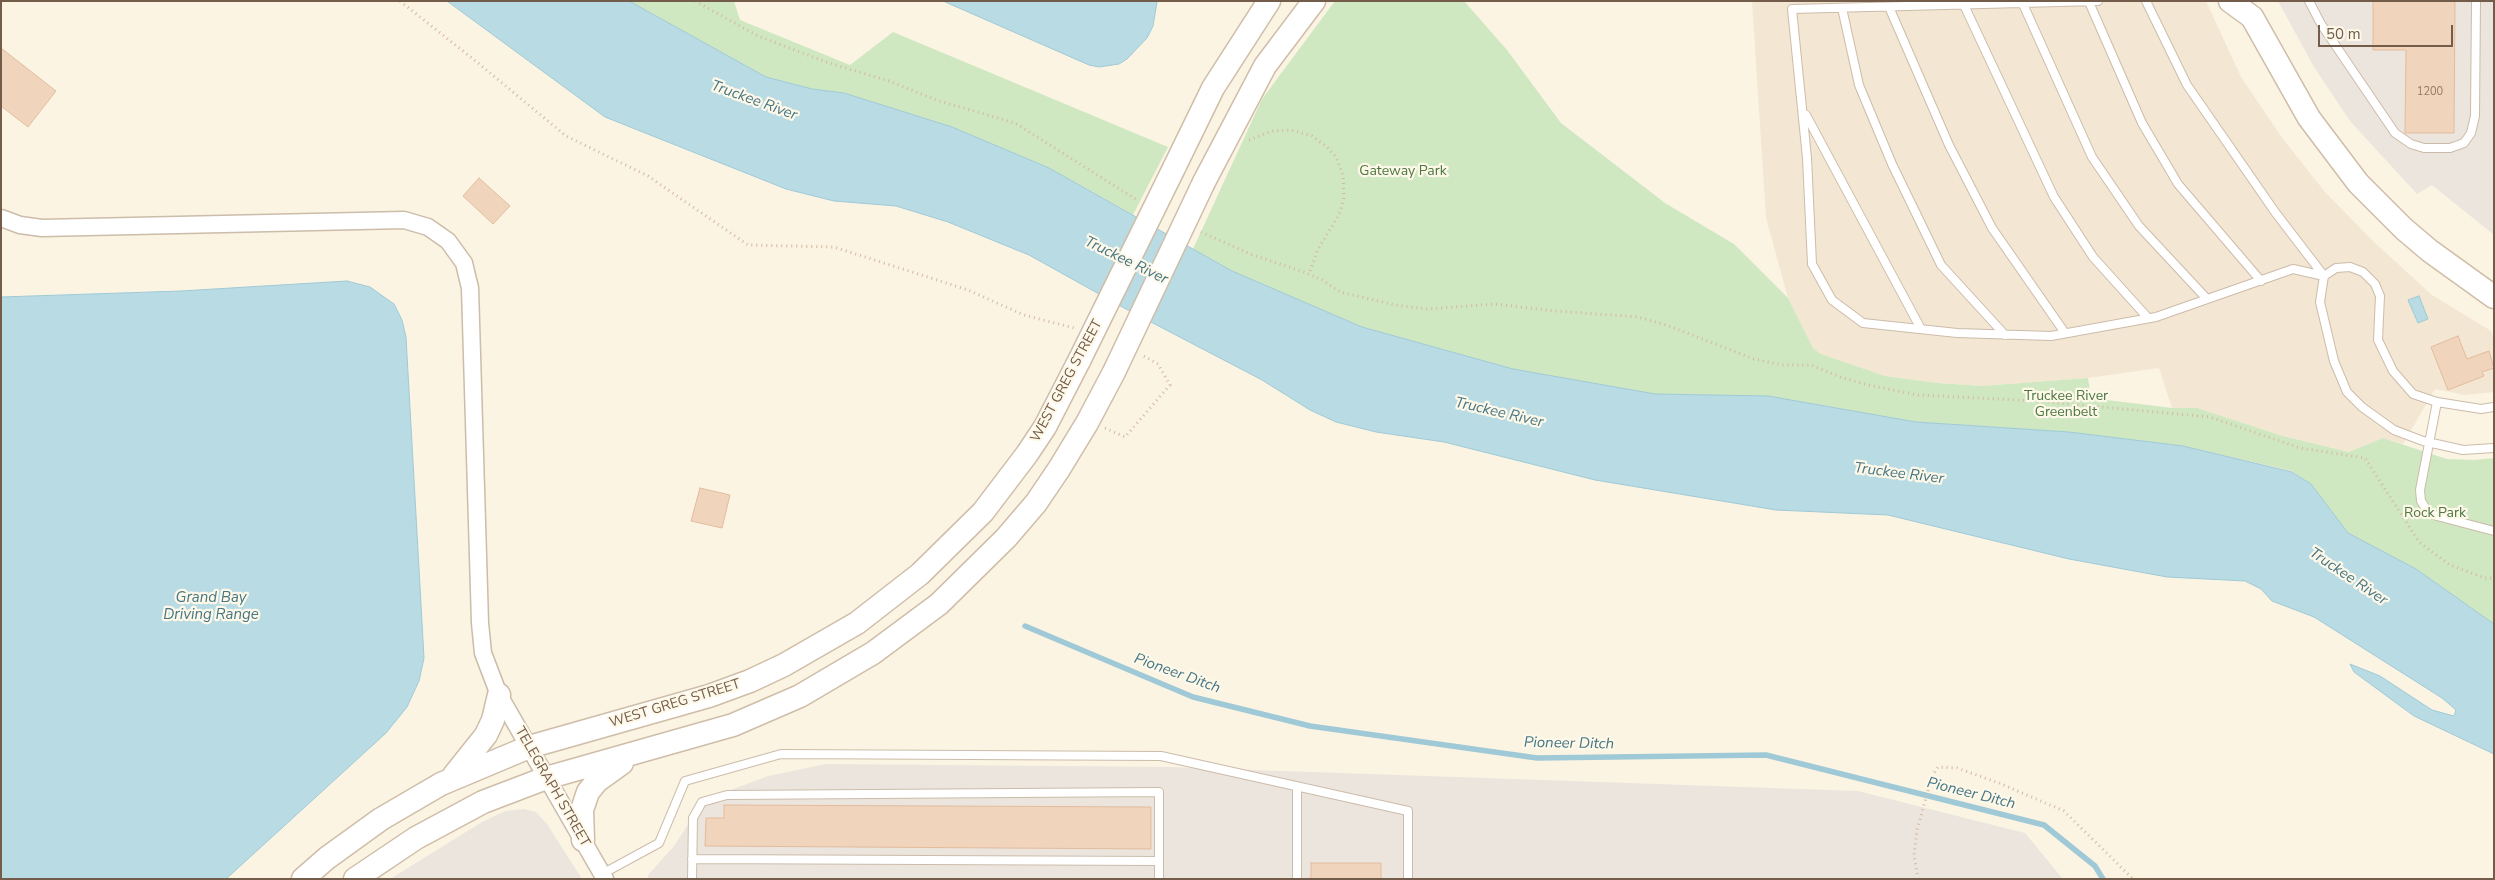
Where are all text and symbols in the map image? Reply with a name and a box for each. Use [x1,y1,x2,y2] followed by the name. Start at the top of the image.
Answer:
[2320,15,2455,47] scale bar
[2326,24,2361,44] text: 50 m
[709,77,799,125] water label: Truckee River
[2417,85,2443,99] house number: 1200
[1359,164,1447,180] park label: Gateway Park
[1082,233,1170,289] water label: Truckee River
[1028,317,1106,445] street label: WEST GREG STREET
[2024,389,2108,422] park label: Truckee River Greenbelt
[1453,394,1545,432] water label: Truckee River
[1853,460,1945,488] water label: Truckee River
[2404,506,2466,522] park label: Rock Park
[2306,544,2390,610] water label: Truckee River
[163,589,259,624] water label: Grand Bay Driving Range
[1132,650,1222,698] water label: Pioneer Ditch
[607,676,743,732] street label: WEST GREG STREET
[511,724,593,850] street label: TELEGRAPH STREET
[1524,734,1614,754] water label: Pioneer Ditch
[1925,774,2017,814] water label: Pioneer Ditch

